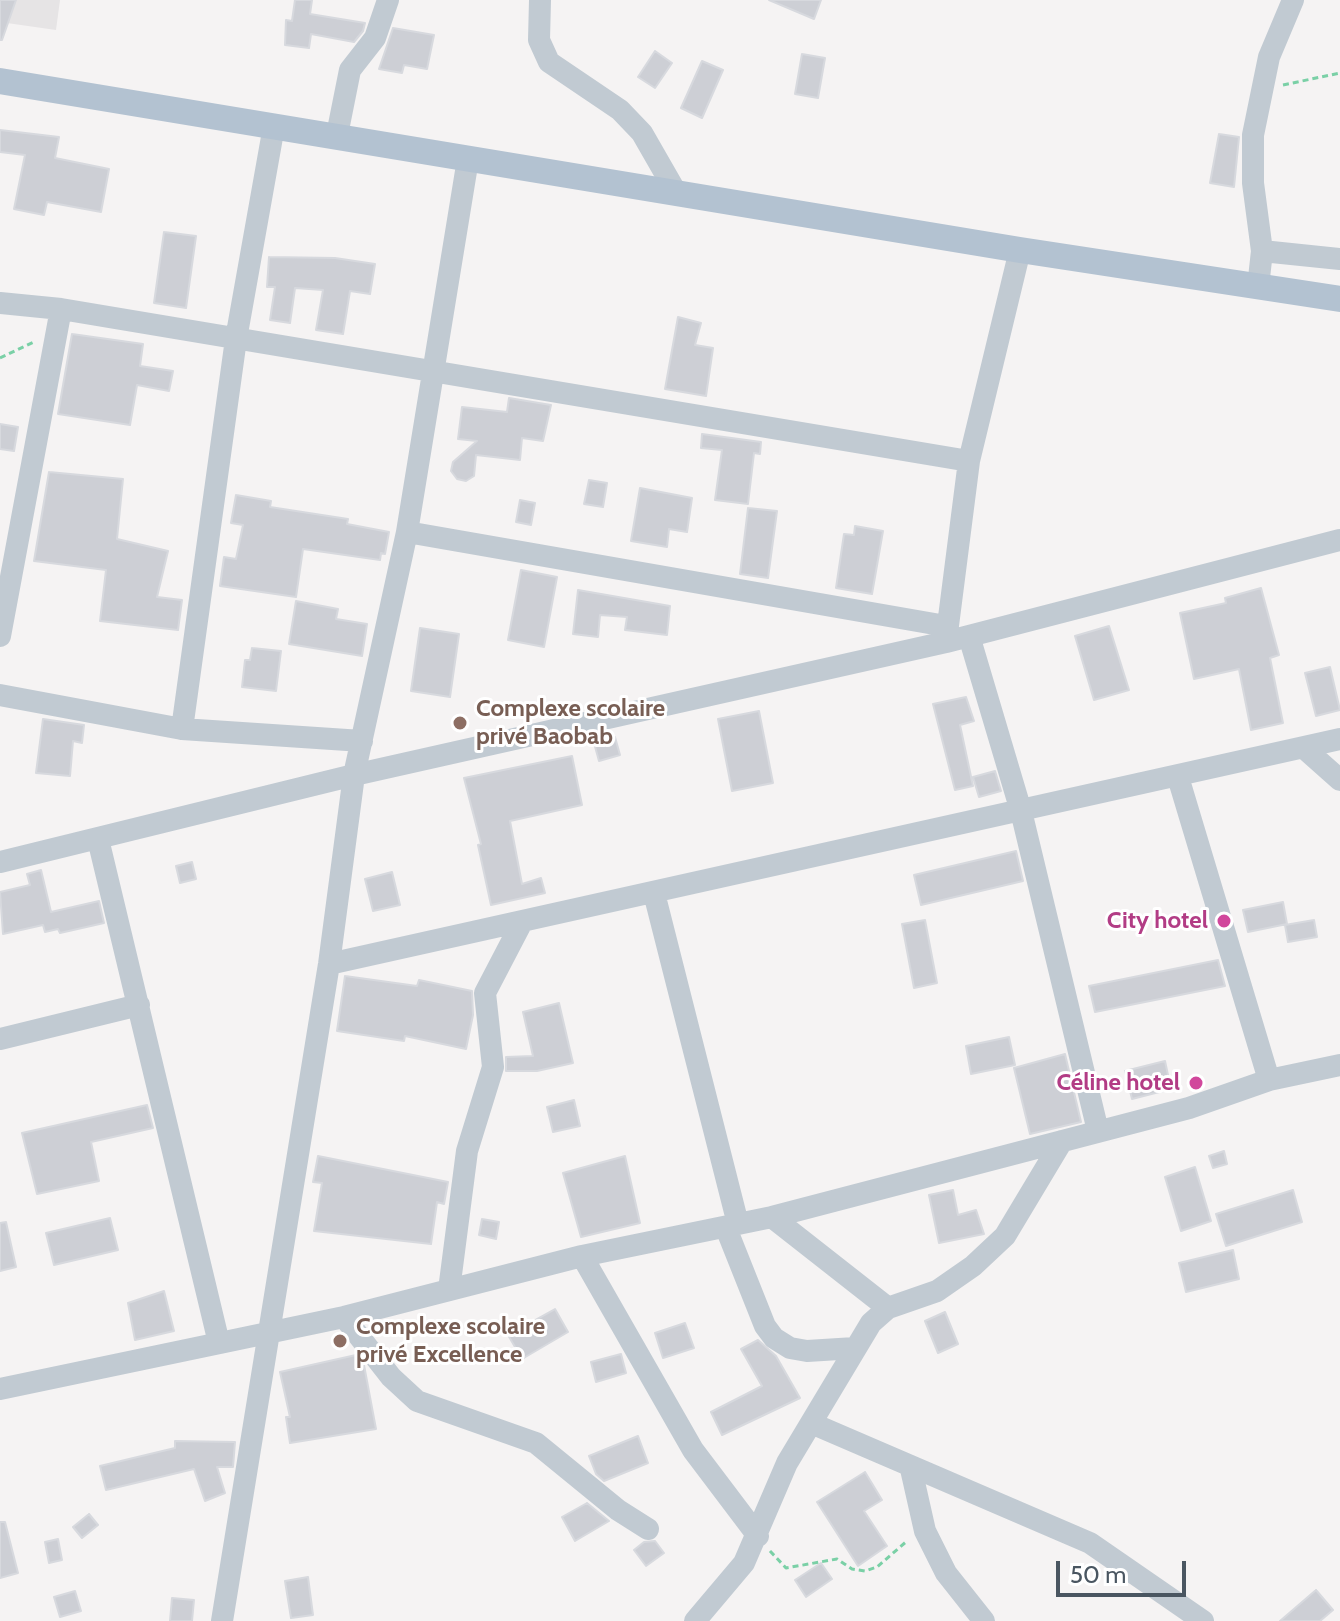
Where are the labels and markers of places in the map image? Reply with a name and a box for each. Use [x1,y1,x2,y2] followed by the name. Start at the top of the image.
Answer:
[476,695,665,751] place label: Complexe scolaire privé Baobab
[451,714,469,732] marker: Complexe scolaire privé Baobab
[1107,907,1208,935] place label: City hotel
[1215,912,1233,930] marker: City hotel
[1056,1069,1180,1097] place label: Céline hotel
[1187,1074,1205,1092] marker: Céline hotel
[356,1313,545,1369] place label: Complexe scolaire privé Excellence
[331,1332,349,1350] marker: Complexe scolaire privé Excellence

